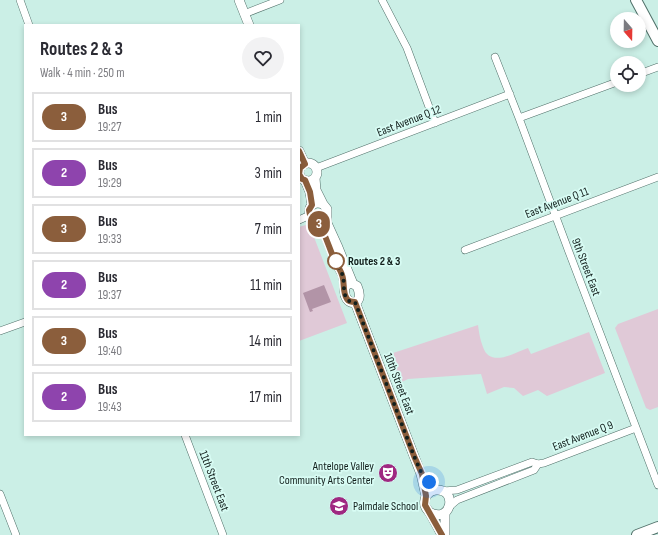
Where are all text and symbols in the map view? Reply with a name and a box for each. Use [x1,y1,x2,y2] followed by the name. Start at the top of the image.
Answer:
[610,12,646,48] north arrow
[610,12,646,92] map controls
[242,37,284,79] button: heart
[40,38,123,61] text: Routes 2 & 3
[610,56,646,92] button: locate
[40,65,125,81] text: Walk · 4 min · 250 m
[98,100,117,119] text: Bus
[375,102,443,140] street label: East Avenue Q 12
[61,108,67,125] text: 3
[256,108,282,127] text: 1 min
[98,119,121,135] text: 19:27
[98,156,117,175] text: Bus
[61,164,67,181] text: 2
[254,164,282,183] text: 3 min
[98,175,122,191] text: 19:29
[523,184,592,222] street label: East Avenue Q 11
[306,211,332,237] line badge: 3
[98,212,117,231] text: Bus
[316,215,322,232] text: 3
[61,220,67,237] text: 3
[255,220,282,239] text: 7 min
[98,231,122,247] text: 19:33
[568,236,604,298] street label: 9th Street East
[327,252,345,270] marker: Routes 2 & 3
[348,254,401,269] place label: Routes 2 & 3
[98,268,117,287] text: Bus
[61,276,67,293] text: 2
[250,276,282,295] text: 11 min
[98,287,121,303] text: 19:37
[98,324,117,343] text: Bus
[61,332,67,349] text: 3
[249,332,282,351] text: 14 min
[98,343,122,359] text: 19:40
[380,351,418,417] street label: 10th Street East
[98,380,117,399] text: Bus
[61,388,67,405] text: 2
[250,388,282,407] text: 17 min
[98,399,122,415] text: 19:43
[551,418,615,454] street label: East Avenue Q 9
[196,449,233,514] street label: 11th Street East
[279,459,375,488] place label: Antelope Valley Community Arts Center
[377,462,399,484] theatre icon: Antelope Valley Community Arts Center
[419,472,439,492] your location
[328,495,350,517] school or university icon: Palmdale School
[353,499,418,514] place label: Palmdale School

